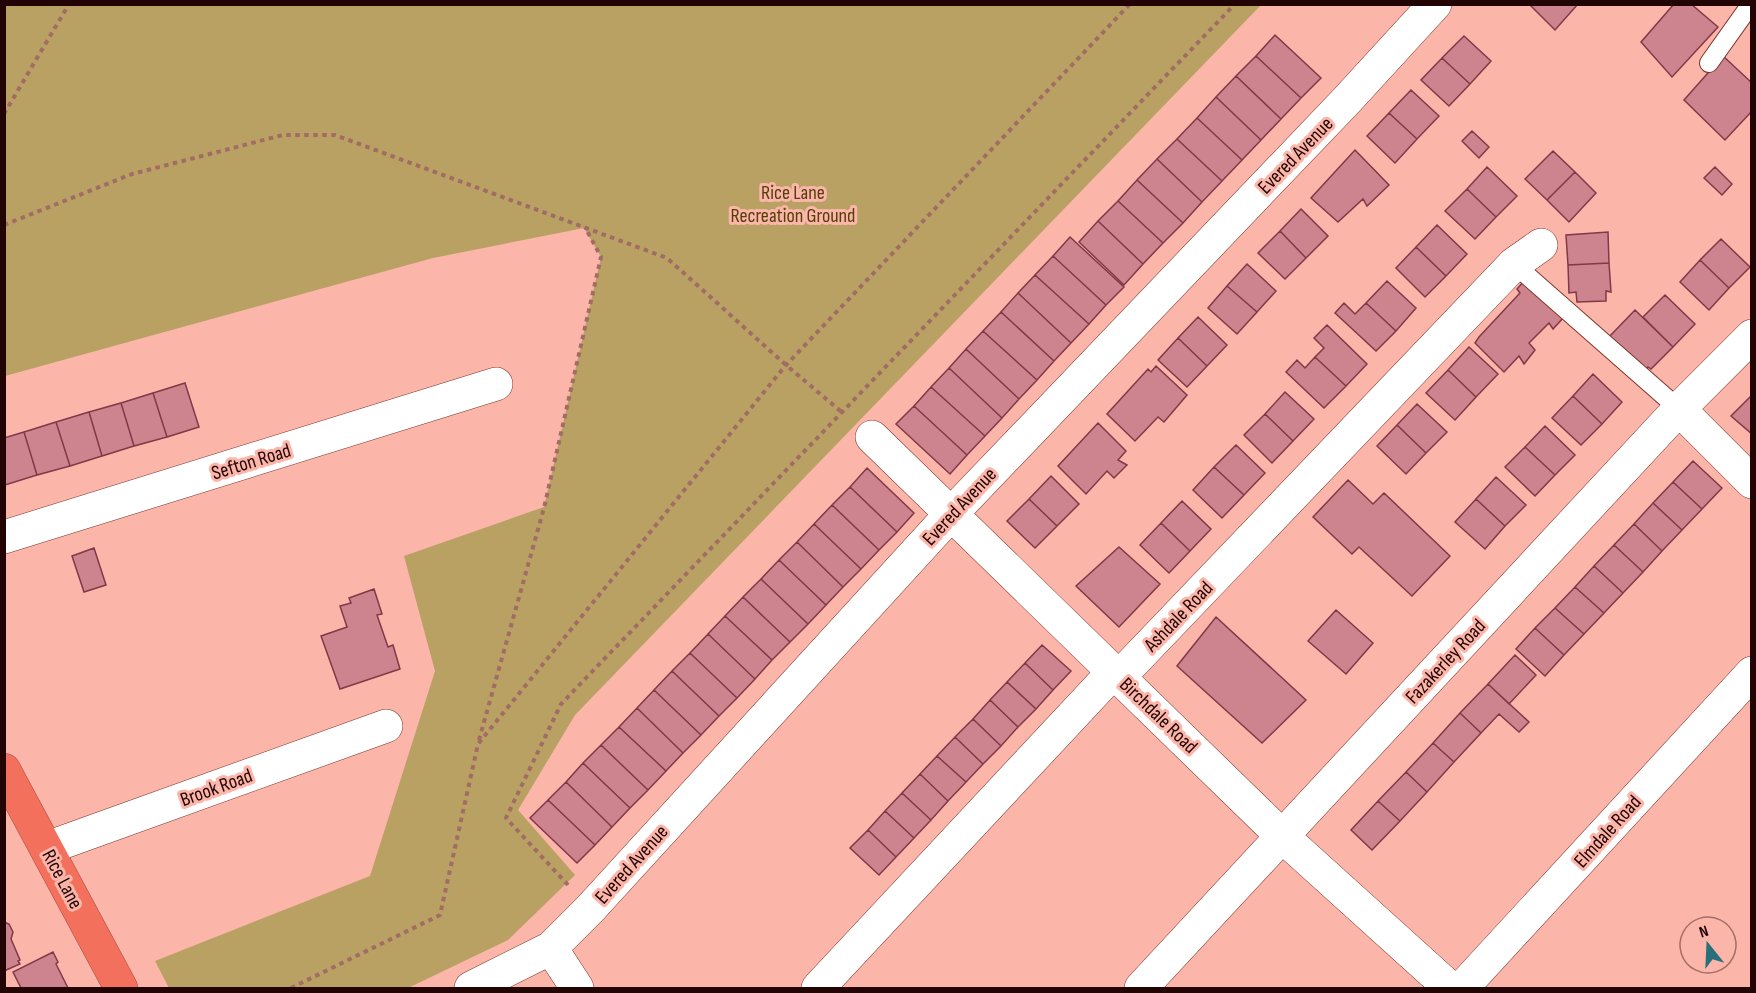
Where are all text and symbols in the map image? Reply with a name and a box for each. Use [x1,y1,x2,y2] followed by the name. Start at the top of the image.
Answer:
[1253,112,1338,199] street label: Evered Avenue
[731,181,855,228] park label: Rice Lane Recreation Ground
[209,439,294,485] street label: Sefton Road
[918,463,1002,551] street label: Evered Avenue
[1139,576,1218,658] street label: Ashdale Road
[1401,614,1491,709] street label: Fazakerley Road
[1114,673,1202,759] street label: Birchdale Road
[177,764,256,812] street label: Brook Road
[1569,791,1646,873] street label: Elmdale Road
[590,820,673,909] street label: Evered Avenue
[37,846,88,913] street label: Rice Lane
[1678,915,1738,975] north arrow
[1697,922,1711,943] text: N

